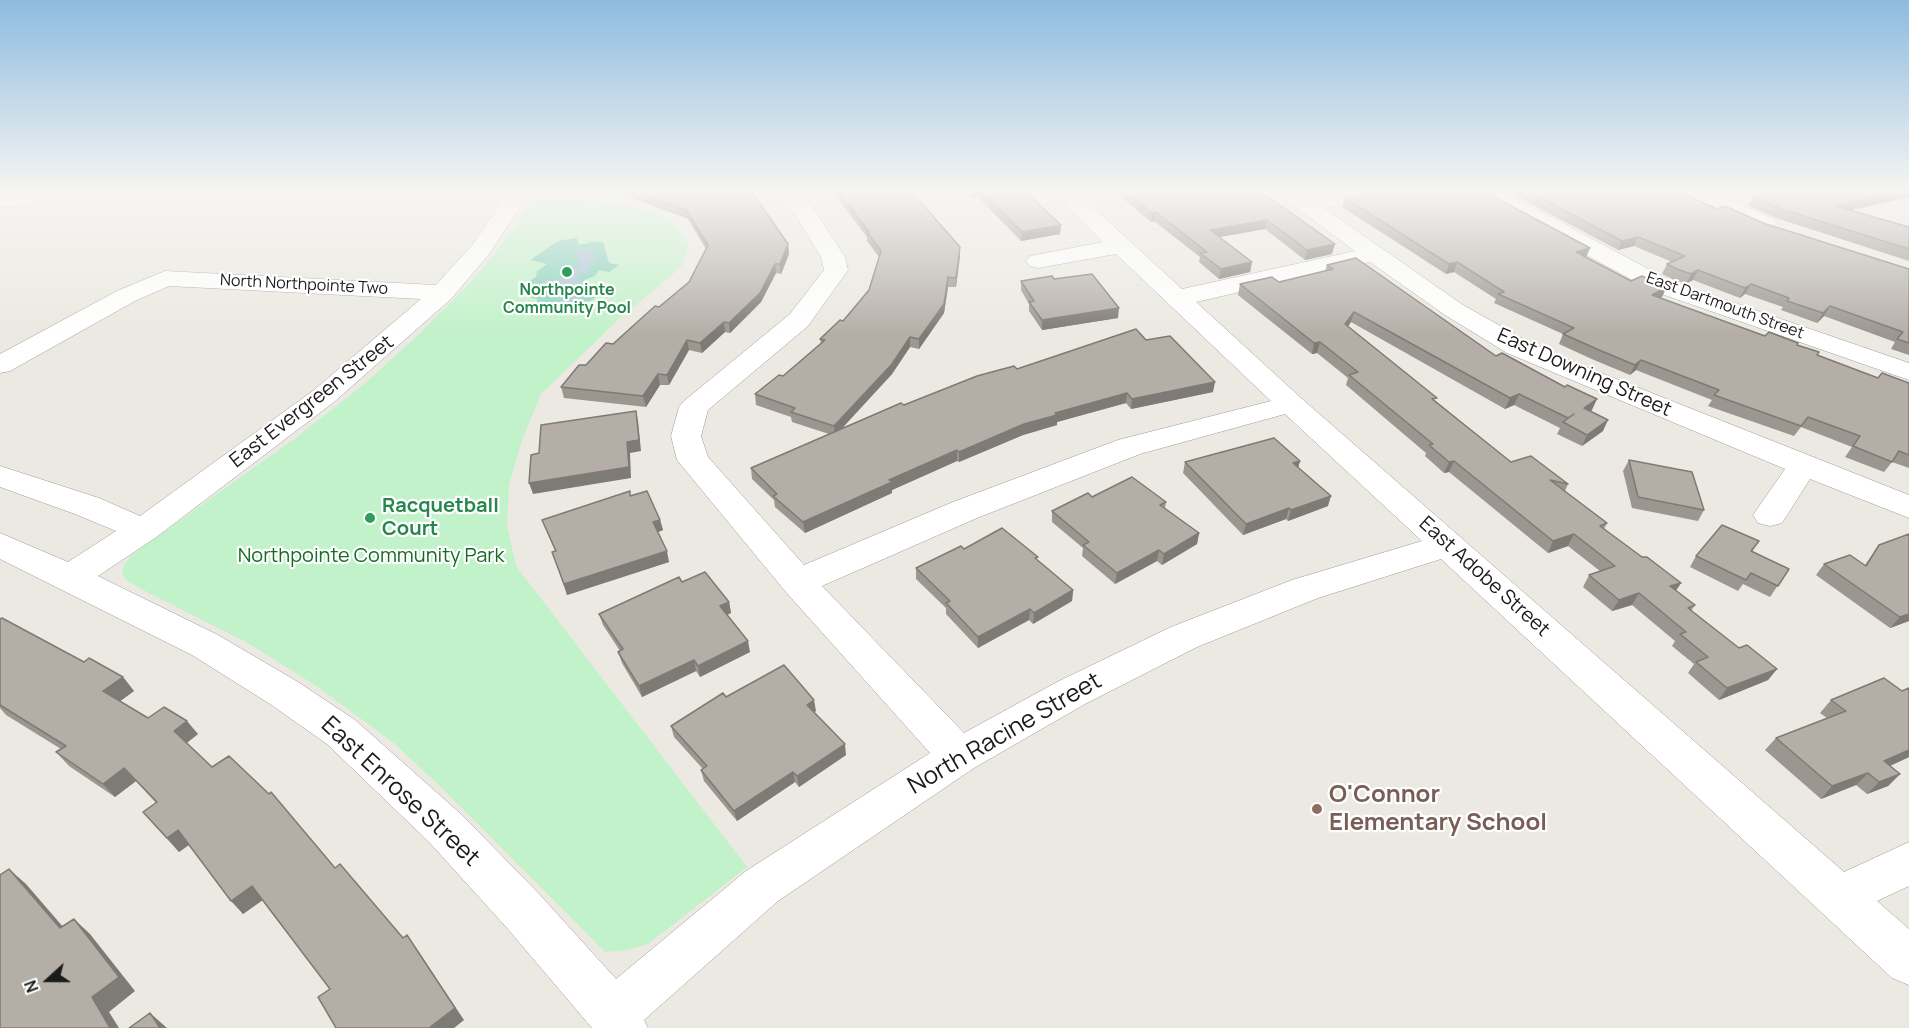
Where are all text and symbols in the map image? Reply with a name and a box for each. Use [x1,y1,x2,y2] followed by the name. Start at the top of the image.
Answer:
[560,265,574,279] marker: Northpointe Community Pool
[1644,269,1806,343] street label: East Dartmouth Street
[220,271,388,299] street label: North Northpointe Two
[503,281,631,319] place label: Northpointe Community Pool
[1493,324,1675,422] street label: East Downing Street
[225,331,399,473] street label: East Evergreen Street
[382,494,499,541] place label: Racquetball Court
[363,511,377,525] marker: Racquetball Court
[1414,512,1554,642] street label: East Adobe Street
[238,544,504,568] park label: Northpointe Community Park
[903,667,1107,801] street label: North Racine Street
[315,711,485,873] street label: East Enrose Street
[1329,781,1547,837] place label: O'Connor Elementary School
[1310,802,1324,816] marker: O'Connor Elementary School
[18,950,78,1010] north arrow
[19,977,44,996] text: N

